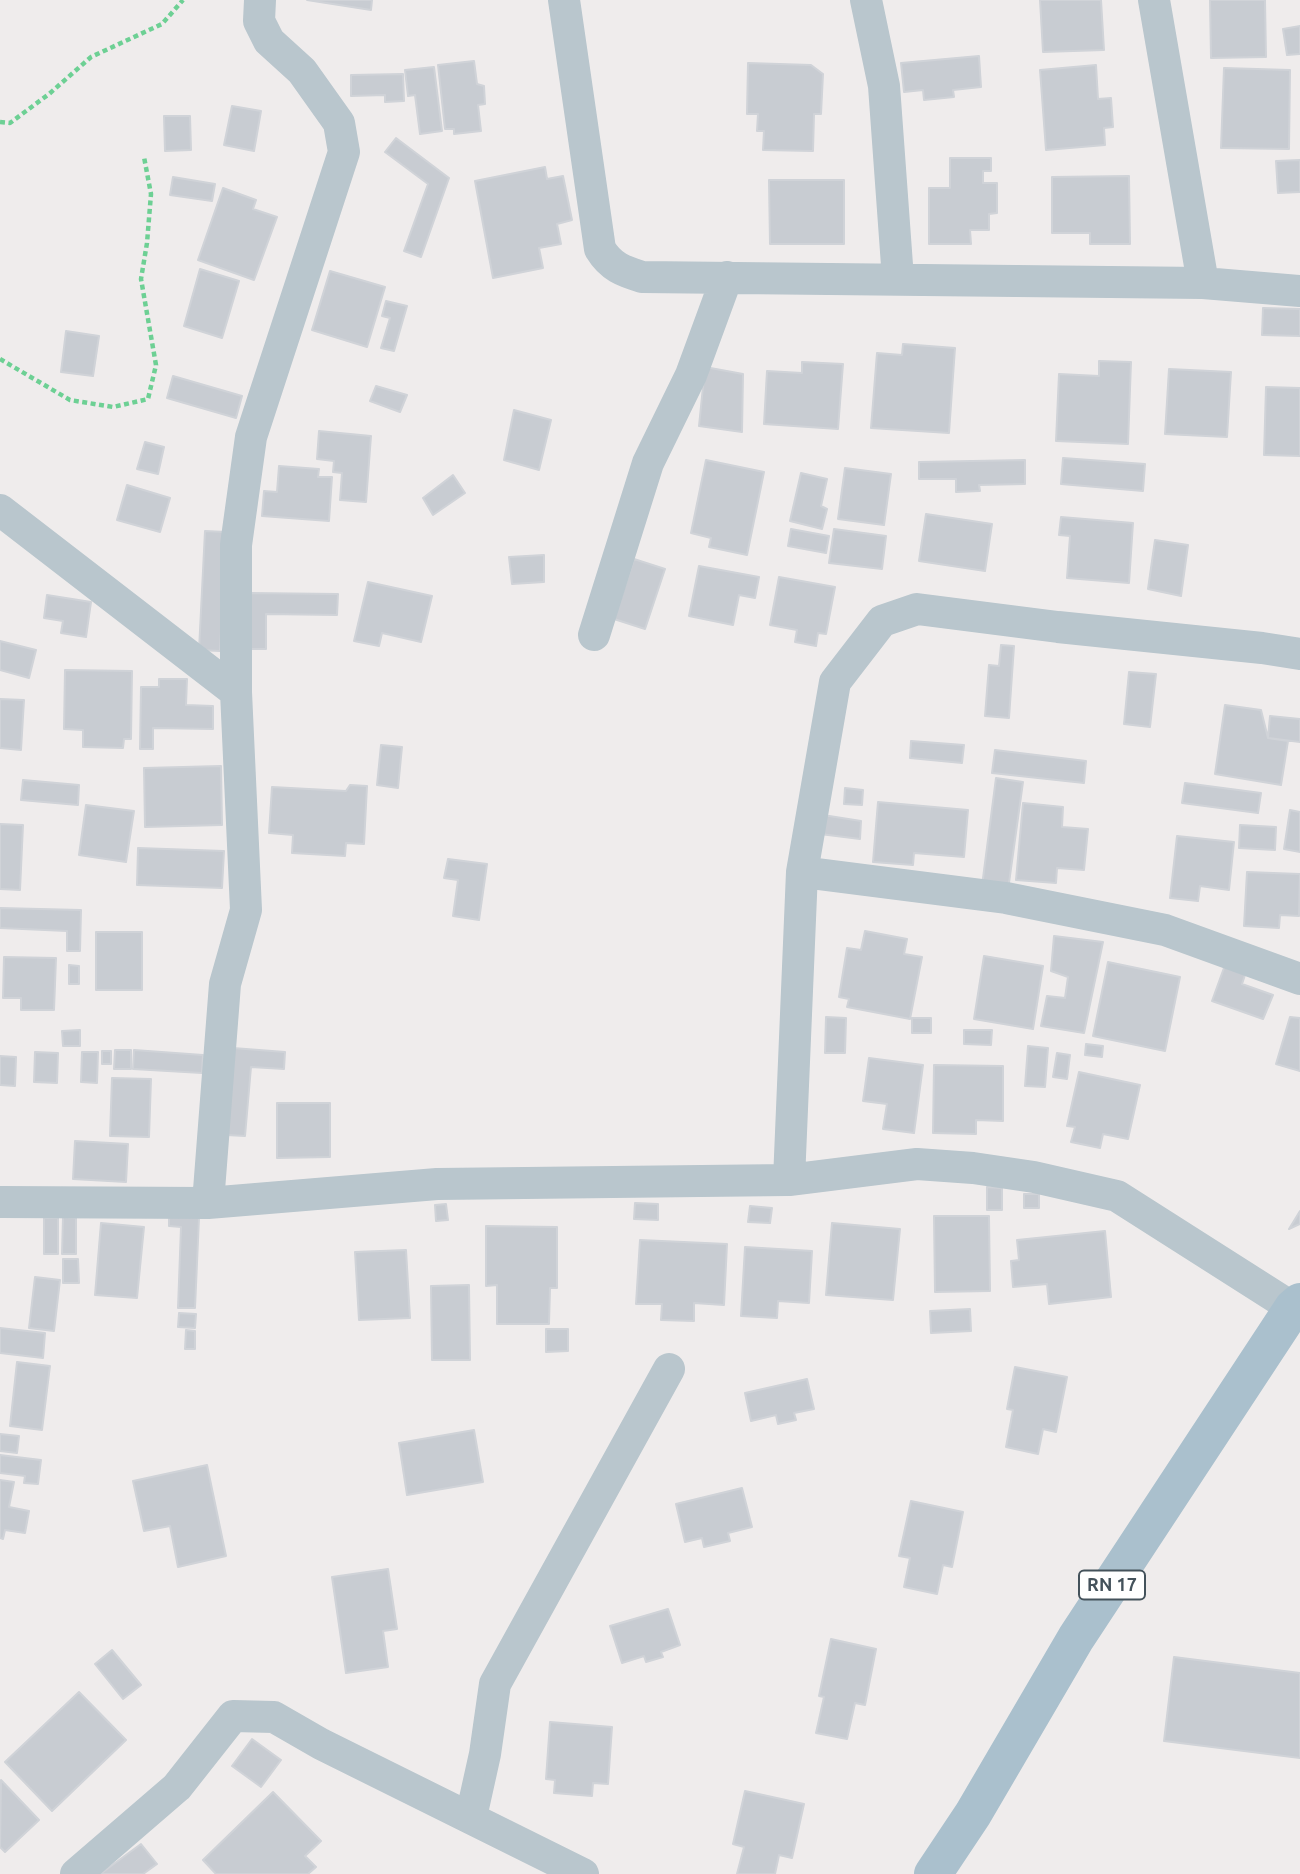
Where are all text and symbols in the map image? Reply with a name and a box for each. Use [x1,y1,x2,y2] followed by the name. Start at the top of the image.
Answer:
[1079,1570,1145,1600] road number: RN 17

